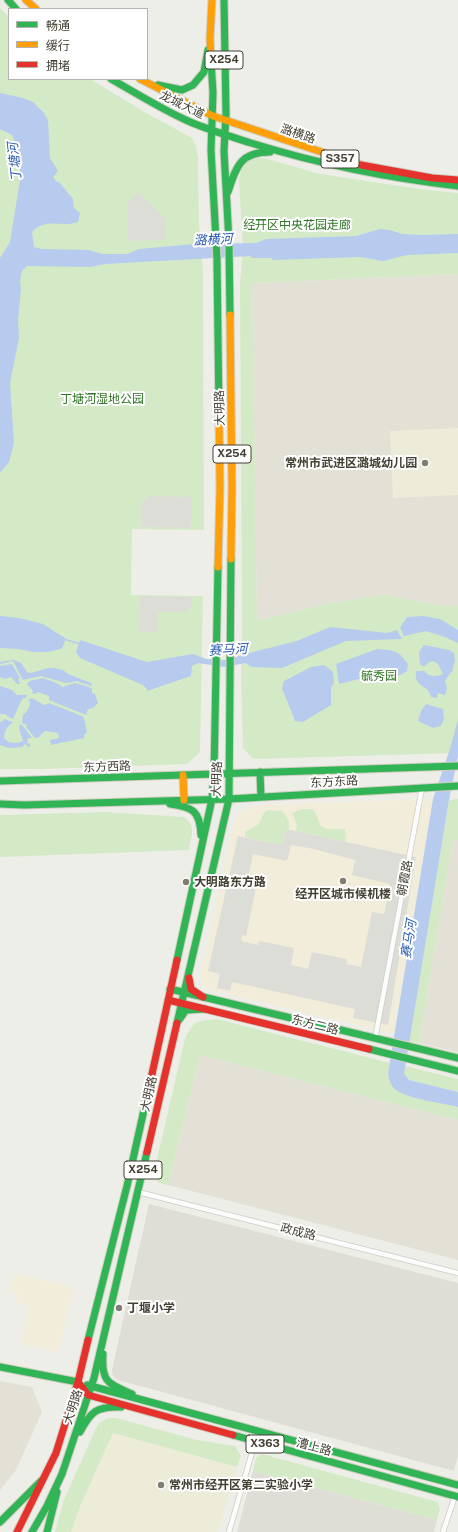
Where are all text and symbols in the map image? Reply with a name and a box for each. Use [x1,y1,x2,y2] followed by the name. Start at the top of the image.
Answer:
[8,8,148,80] legend
[46,19,70,33] text: 畅通
[46,39,70,53] text: 缓行
[205,51,243,69] road number: X254
[46,59,70,73] text: 拥堵
[157,88,207,122] street label: 龙城大道
[279,121,317,147] street label: 潞横路
[5,142,25,182] water label: 丁塘河
[321,150,359,168] road number: S357
[243,218,351,232] park label: 经开区中央花园走廊
[193,231,233,249] water label: 潞横河
[212,390,228,426] street label: 大明路
[60,392,144,406] park label: 丁塘河湿地公园
[213,445,251,463] road number: X254
[285,456,417,470] place label: 常州市武进区潞城幼儿园
[420,458,430,468] marker: 常州市武进区潞城幼儿园
[208,641,248,659] water label: 赛马河
[361,669,397,683] park label: 毓秀园
[83,759,131,775] street label: 东方西路
[209,761,225,797] street label: 大明路
[310,774,358,790] street label: 东方东路
[394,859,416,897] street label: 朝霞路
[194,875,266,889] place label: 大明路东方路
[338,876,348,886] marker: 经开区城市候机楼
[181,877,191,887] marker: 大明路东方路
[295,887,391,901] place label: 经开区城市候机楼
[398,919,420,959] water label: 赛马河
[290,1012,340,1038] street label: 东方二路
[138,1075,160,1113] street label: 大明路
[124,1161,162,1179] road number: X254
[279,1221,317,1243] street label: 政成路
[127,1301,175,1315] place label: 丁堰小学
[114,1303,124,1313] marker: 丁堰小学
[61,1388,85,1426] street label: 大明路
[246,1435,284,1453] road number: X363
[295,1435,333,1459] street label: 漕上路
[169,1478,313,1492] place label: 常州市经开区第二实验小学
[156,1480,166,1490] marker: 常州市经开区第二实验小学

